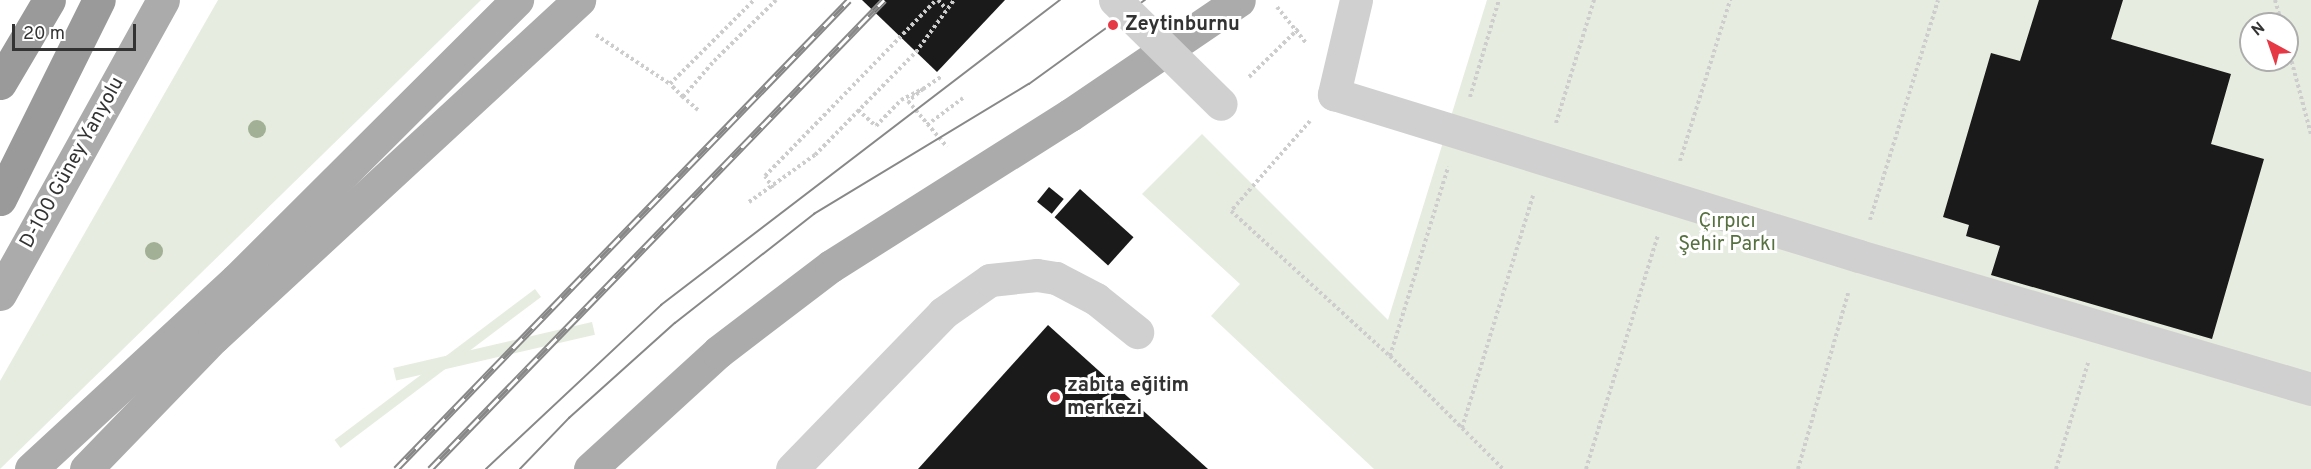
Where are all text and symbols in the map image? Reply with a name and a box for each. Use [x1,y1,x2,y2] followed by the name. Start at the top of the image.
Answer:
[15,12,140,50] scale bar
[2239,12,2299,72] north arrow
[1125,13,1240,37] place label: Zeytinburnu
[1106,18,1120,32] marker: Zeytinburnu
[2248,18,2270,41] text: N
[23,23,65,46] text: 20 m
[16,73,130,253] street label: D-100 Güney Yanyolu
[1678,211,1776,258] park label: Çırpıcı Şehir Parkı
[1067,374,1189,421] place label: zabıta eğitim merkezi
[1048,390,1062,404] marker: zabıta eğitim merkezi

